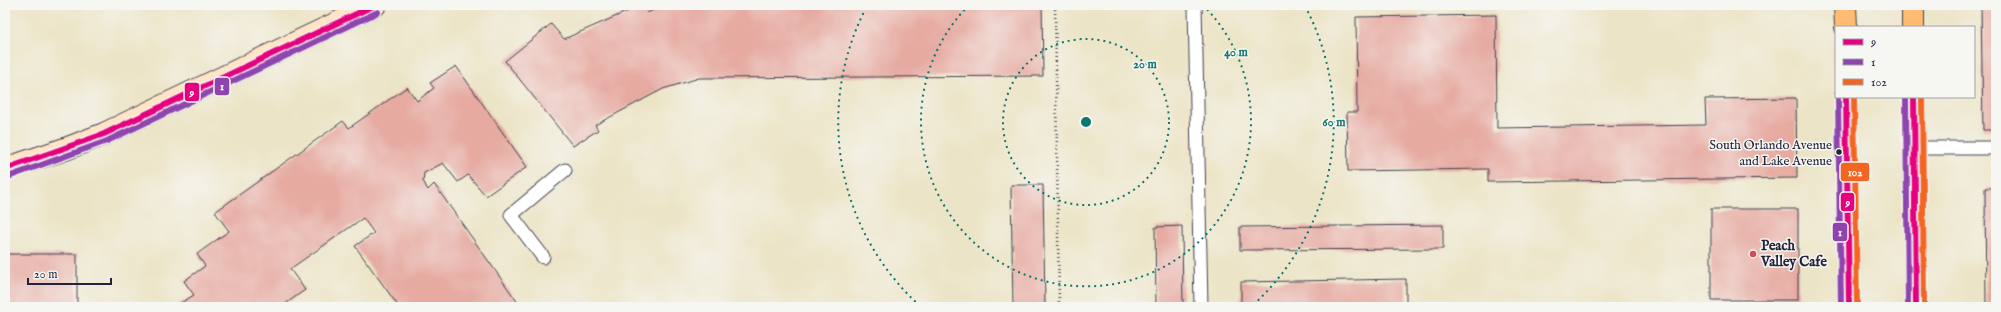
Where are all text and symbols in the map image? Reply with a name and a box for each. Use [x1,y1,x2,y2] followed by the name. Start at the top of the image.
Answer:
[1835,26,1975,98] legend
[1870,35,1876,50] text: 9
[1224,45,1249,60] text: 40 m
[1871,55,1875,70] text: 1
[1133,57,1157,72] text: 20 m
[1871,75,1887,90] text: 102
[214,77,230,96] line badge: 1
[220,80,224,94] text: 1
[184,82,200,102] line badge: 9
[189,86,195,100] text: 9
[1079,115,1093,129] centre of rings
[1323,115,1346,130] text: 60 m
[1709,137,1832,170] place label: South Orlando Avenue and Lake Avenue
[1834,147,1844,157] marker: South Orlando Avenue and Lake Avenue
[1840,162,1870,182] line badge: 102
[1848,166,1863,180] text: 102
[1840,192,1855,212] line badge: 9
[1845,196,1851,210] text: 9
[1832,222,1848,242] line badge: 1
[1838,226,1842,240] text: 1
[1760,237,1827,271] place label: Peach Valley Cafe
[1748,249,1758,259] marker: Peach Valley Cafe
[28,260,111,286] scale bar
[34,267,57,282] text: 20 m

